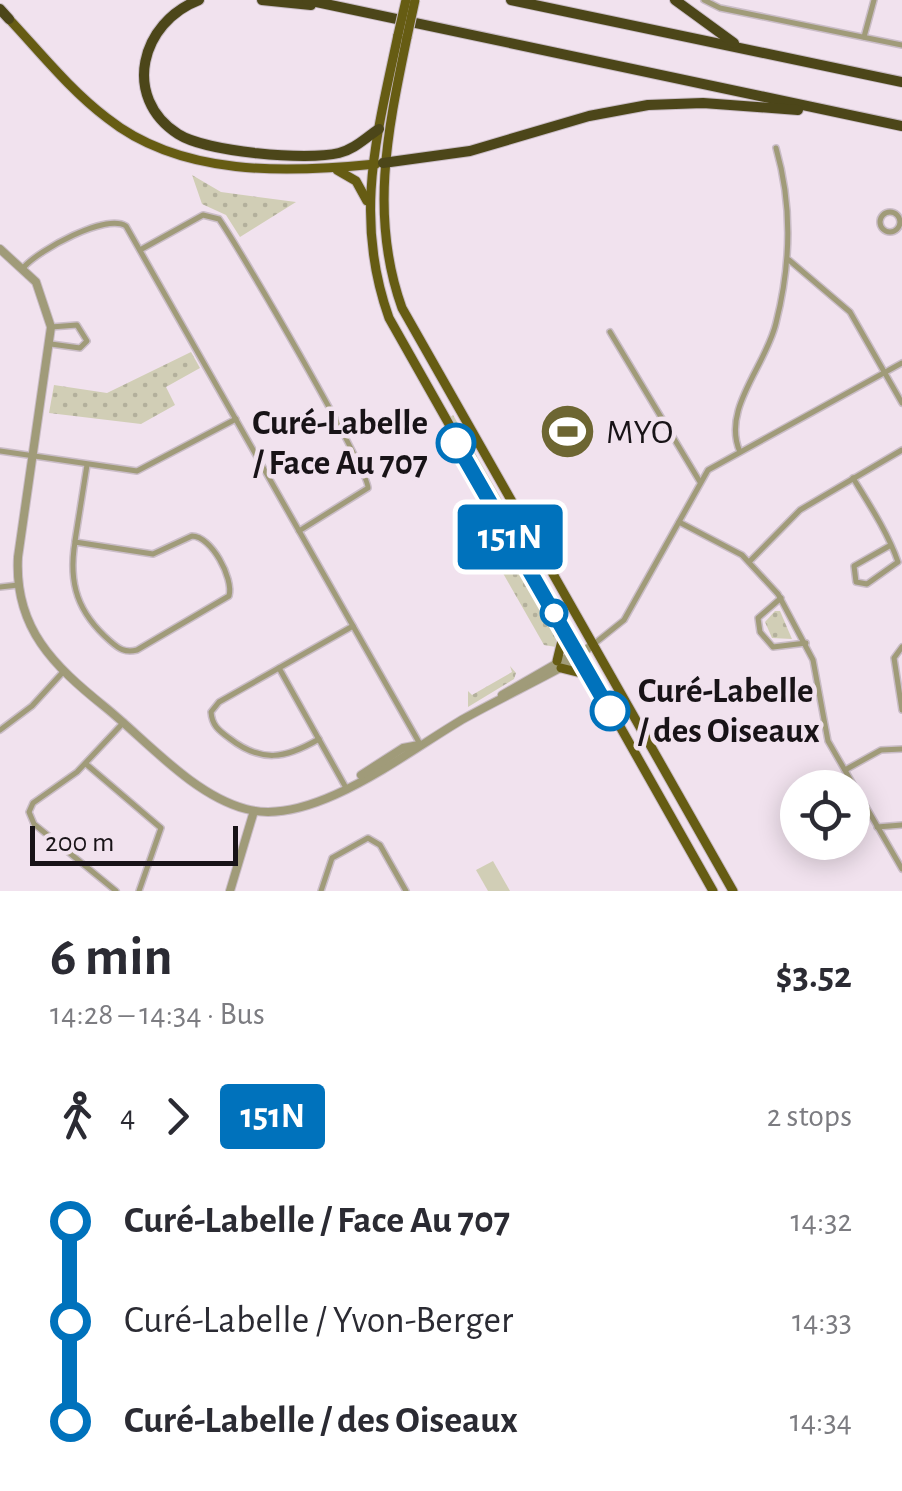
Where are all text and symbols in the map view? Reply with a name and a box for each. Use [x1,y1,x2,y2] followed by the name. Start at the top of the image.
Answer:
[537,402,597,462] sports icon: MYO
[252,406,428,481] place label: Curé-Labelle / Face Au 707
[606,415,673,450] place label: MYO
[437,424,475,462] marker: Curé-Labelle / Face Au 707
[440,504,580,570] line badge: 151N
[478,520,542,555] text: 151N
[541,600,567,626] unlabelled marker
[637,674,820,749] place label: Curé-Labelle / des Oiseaux
[591,692,629,730] marker: Curé-Labelle / des Oiseaux
[780,770,870,860] map controls
[780,770,870,860] button: locate
[30,821,238,866] scale bar
[45,829,114,857] text: 200 m
[50,930,173,985] text: 6 min
[776,957,852,995] text: $3.52
[50,998,265,1030] text: 14:28 – 14:34 · Bus
[50,1089,105,1144] icon: walk
[150,1089,205,1144] icon: forward
[240,1099,305,1134] text: 151N
[120,1100,135,1132] text: 4
[767,1100,852,1132] text: 2 stops
[124,1202,510,1240] text: Curé-Labelle / Face Au 707
[791,1205,852,1237] text: 14:32
[124,1302,513,1340] text: Curé-Labelle / Yvon-Berger
[792,1305,852,1337] text: 14:33
[124,1402,518,1440] text: Curé-Labelle / des Oiseaux
[790,1405,852,1437] text: 14:34

